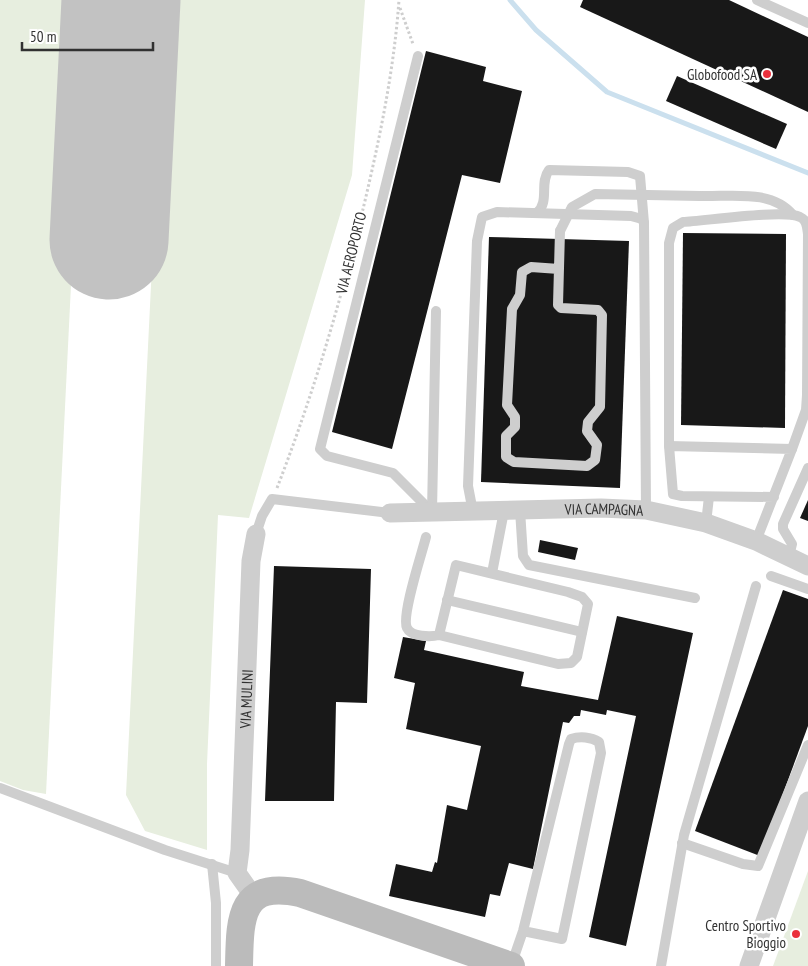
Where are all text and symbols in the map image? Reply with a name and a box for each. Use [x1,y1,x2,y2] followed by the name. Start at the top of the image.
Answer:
[22,20,154,52] scale bar
[30,27,56,46] text: 50 m
[687,65,758,84] place label: Globofood SA
[761,68,773,80] marker: Globofood SA
[331,210,370,297] street label: VIA AEROPORTO
[563,498,645,519] street label: VIA CAMPAGNA
[235,669,256,730] street label: VIA MULINI
[705,916,786,952] place label: Centro Sportivo Bioggio
[790,928,802,940] marker: Centro Sportivo Bioggio

